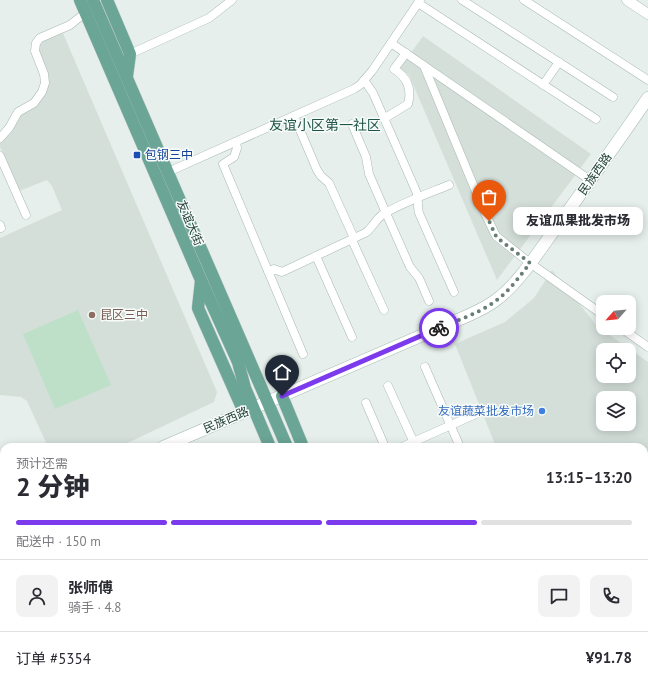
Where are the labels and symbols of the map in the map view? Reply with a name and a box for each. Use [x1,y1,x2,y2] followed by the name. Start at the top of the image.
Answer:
[269,116,381,134] district label: 友谊小区第一社区
[145,147,193,162] place label: 包钢三中
[132,150,142,160] marker: 包钢三中
[575,150,615,198] street label: 民族西路
[472,180,506,221] pin
[174,198,207,248] street label: 友谊大街
[513,207,643,235] callout: 友谊瓜果批发市场
[596,295,636,335] north arrow
[100,307,148,322] place label: 昆区三中
[419,308,459,348] courier
[87,310,97,320] marker: 昆区三中
[265,355,299,396] pin
[201,403,251,436] street label: 民族西路
[438,403,534,418] place label: 友谊蔬菜批发市场
[537,406,547,416] marker: 友谊蔬菜批发市场

